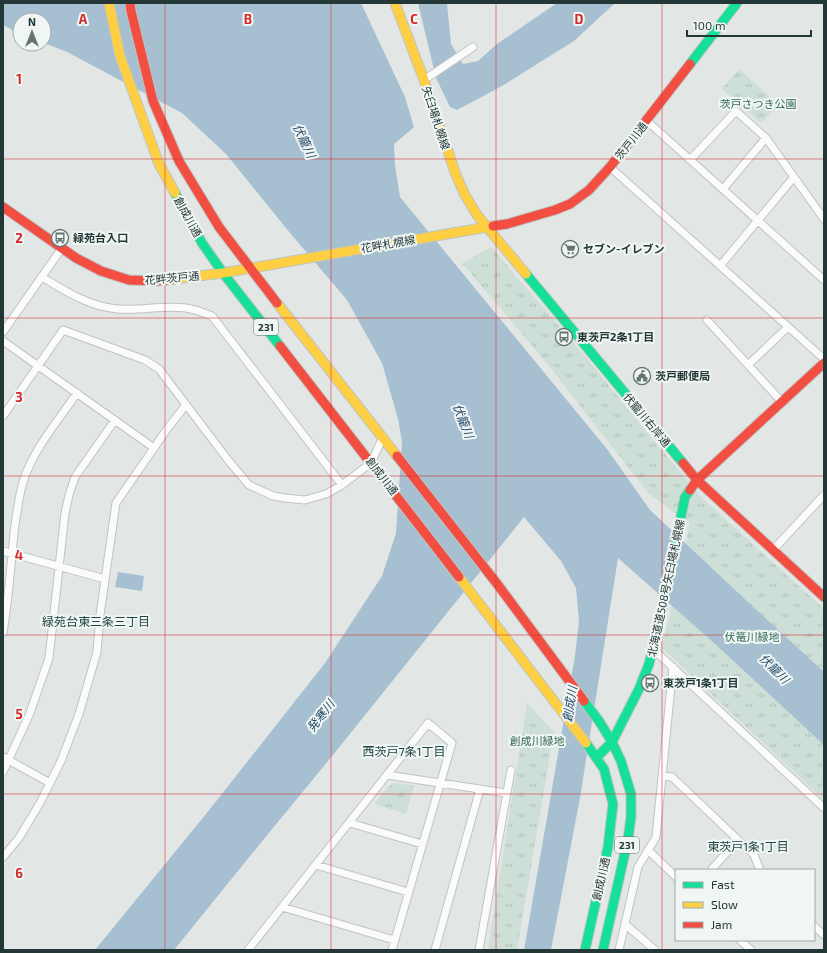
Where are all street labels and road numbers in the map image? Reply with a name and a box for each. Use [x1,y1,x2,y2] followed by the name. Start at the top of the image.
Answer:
[420,84,453,151] street label: 矢臼場札幌線
[612,119,649,162] street label: 茨戸川通
[172,194,205,239] street label: 創成川通
[360,232,416,255] street label: 花畔札幌線
[144,269,200,286] street label: 花畔茨戸通
[254,319,278,335] road number: 231
[621,390,674,449] street label: 伏籠川右岸通
[364,454,401,497] street label: 創成川通
[645,518,686,658] street label: 北海道道508号矢臼場札幌線
[615,837,639,853] road number: 231
[589,856,612,902] street label: 創成川通

